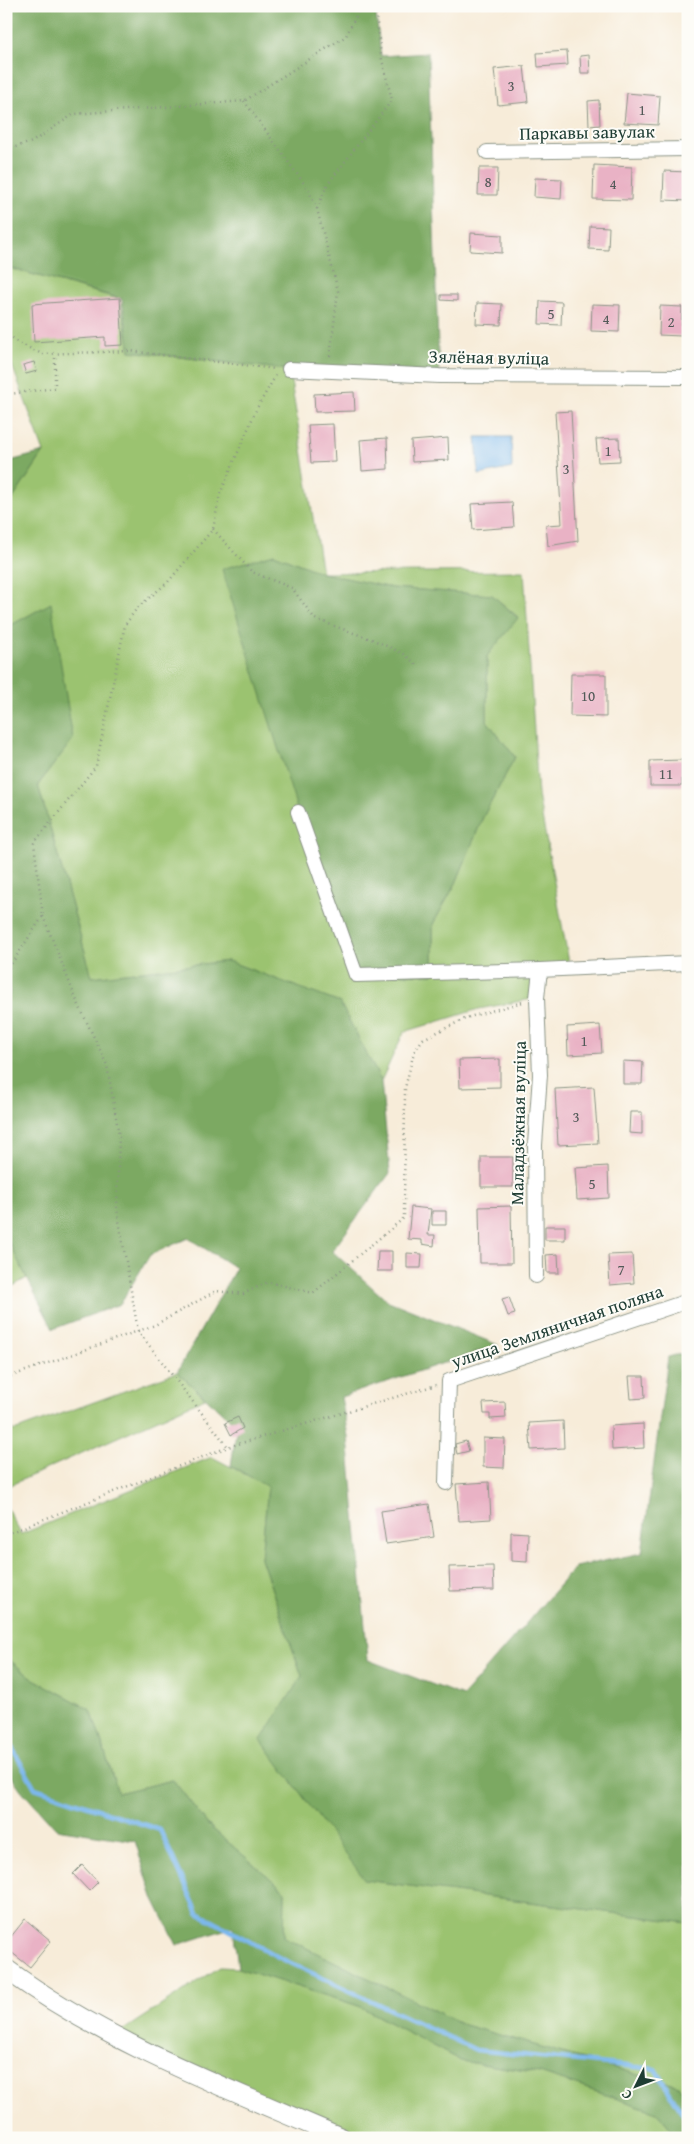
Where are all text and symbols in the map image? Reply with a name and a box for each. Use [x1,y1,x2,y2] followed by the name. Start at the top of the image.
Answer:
[507,75,515,96] house number: 3
[638,99,646,120] house number: 1
[519,117,656,147] street label: Паркавы завулак
[484,171,492,192] house number: 8
[609,173,617,194] house number: 4
[547,303,555,324] house number: 5
[602,308,610,329] house number: 4
[667,311,675,332] house number: 2
[428,342,550,372] street label: Зялёная вуліца
[604,440,612,461] house number: 1
[562,458,570,479] house number: 3
[581,685,595,706] house number: 10
[659,763,673,784] house number: 11
[580,1030,588,1051] house number: 1
[503,1040,533,1205] street label: Маладзёжная вуліца
[572,1106,580,1127] house number: 3
[588,1173,596,1194] house number: 5
[617,1259,625,1280] house number: 7
[447,1277,667,1375] street label: улица Земляничная поляна
[612,2062,662,2112] north arrow
[616,2085,636,2104] text: С

